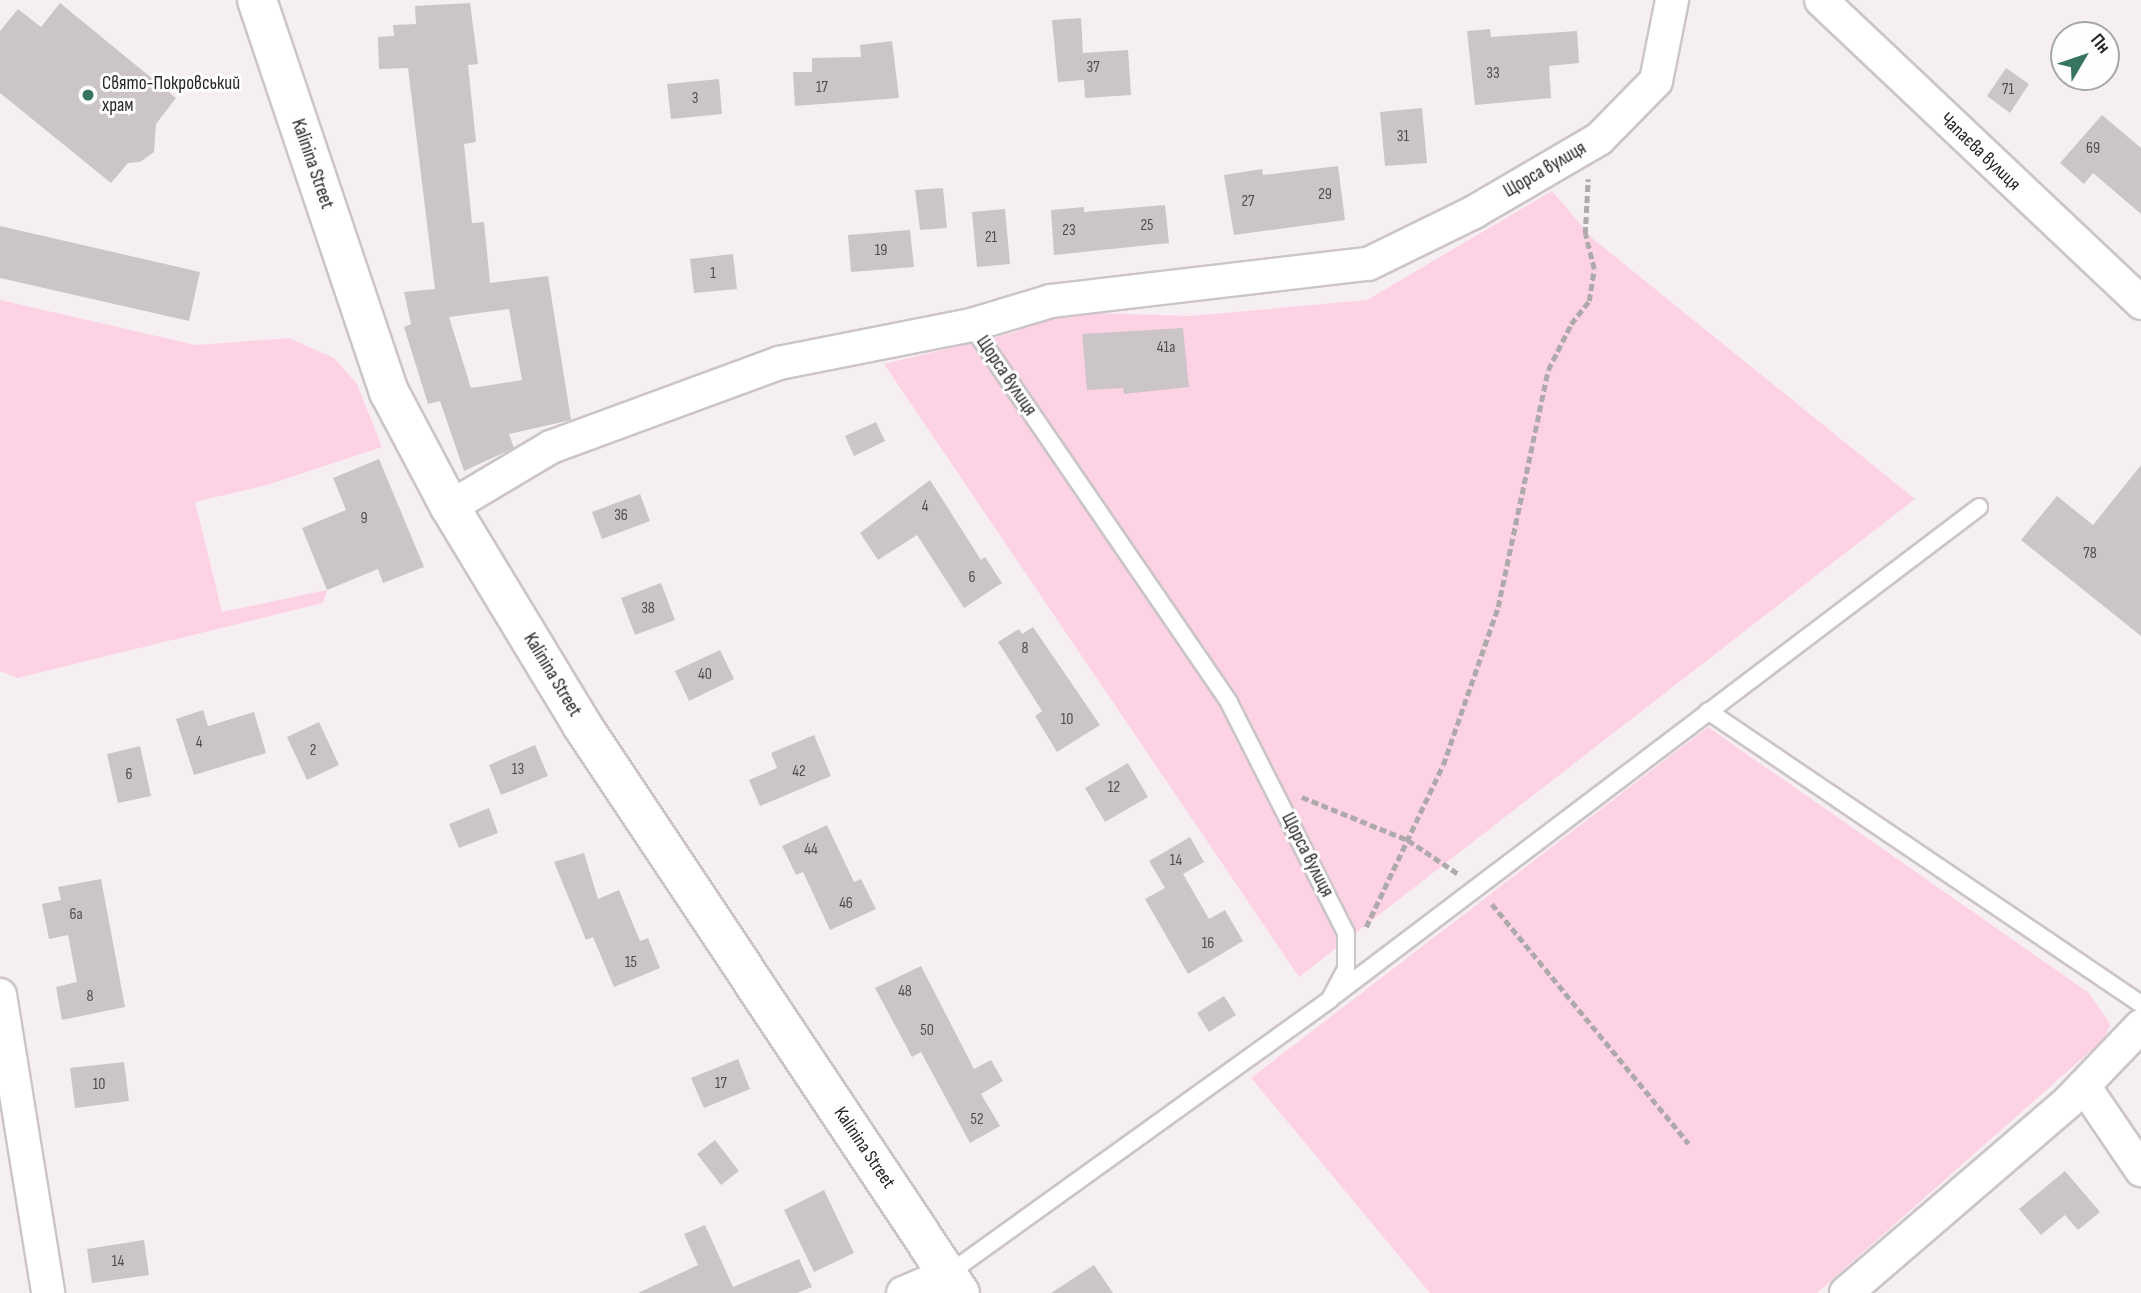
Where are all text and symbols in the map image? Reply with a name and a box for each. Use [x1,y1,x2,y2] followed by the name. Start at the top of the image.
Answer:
[2050,21,2120,91] north arrow
[2085,29,2115,58] text: Пн
[1086,58,1100,78] house number: 37
[1486,64,1500,84] house number: 33
[102,73,240,117] place label: Свято-Покровський храм
[816,78,828,98] house number: 17
[2002,80,2014,100] house number: 71
[80,87,96,103] marker: Свято-Покровський храм
[692,89,698,109] house number: 3
[1935,108,2025,196] street label: Чапаєва вулиця
[286,116,338,212] street label: Kalinina Street
[1397,127,1409,147] house number: 31
[1500,137,1590,203] street label: Щорса вулиця
[2086,139,2100,159] house number: 69
[1318,185,1332,205] house number: 29
[1241,192,1255,212] house number: 27
[1140,216,1154,236] house number: 25
[1062,221,1076,241] house number: 23
[985,228,997,248] house number: 21
[875,241,887,261] house number: 19
[710,264,716,284] house number: 1
[971,332,1041,420] street label: Щорса вулиця
[1157,338,1175,358] house number: 41а
[922,497,928,517] house number: 4
[614,506,628,526] house number: 36
[360,509,368,529] house number: 9
[2083,544,2097,564] house number: 78
[968,568,976,588] house number: 6
[641,599,655,619] house number: 38
[518,629,586,721] street label: Kalinina Street
[1021,639,1029,659] house number: 8
[698,665,712,685] house number: 40
[1061,710,1073,730] house number: 10
[196,733,202,753] house number: 4
[310,741,316,761] house number: 2
[512,760,524,780] house number: 13
[792,762,806,782] house number: 42
[125,765,133,785] house number: 6
[1108,778,1120,798] house number: 12
[1276,809,1338,901] street label: Щорса вулиця
[804,840,818,860] house number: 44
[1170,851,1182,871] house number: 14
[839,894,853,914] house number: 46
[69,905,83,925] house number: 6а
[1202,934,1214,954] house number: 16
[625,953,637,973] house number: 15
[898,982,912,1002] house number: 48
[86,987,94,1007] house number: 8
[920,1021,934,1041] house number: 50
[715,1074,727,1094] house number: 17
[93,1075,105,1095] house number: 10
[828,1103,900,1193] street label: Kalinina Street
[970,1110,984,1130] house number: 52
[112,1252,124,1272] house number: 14

